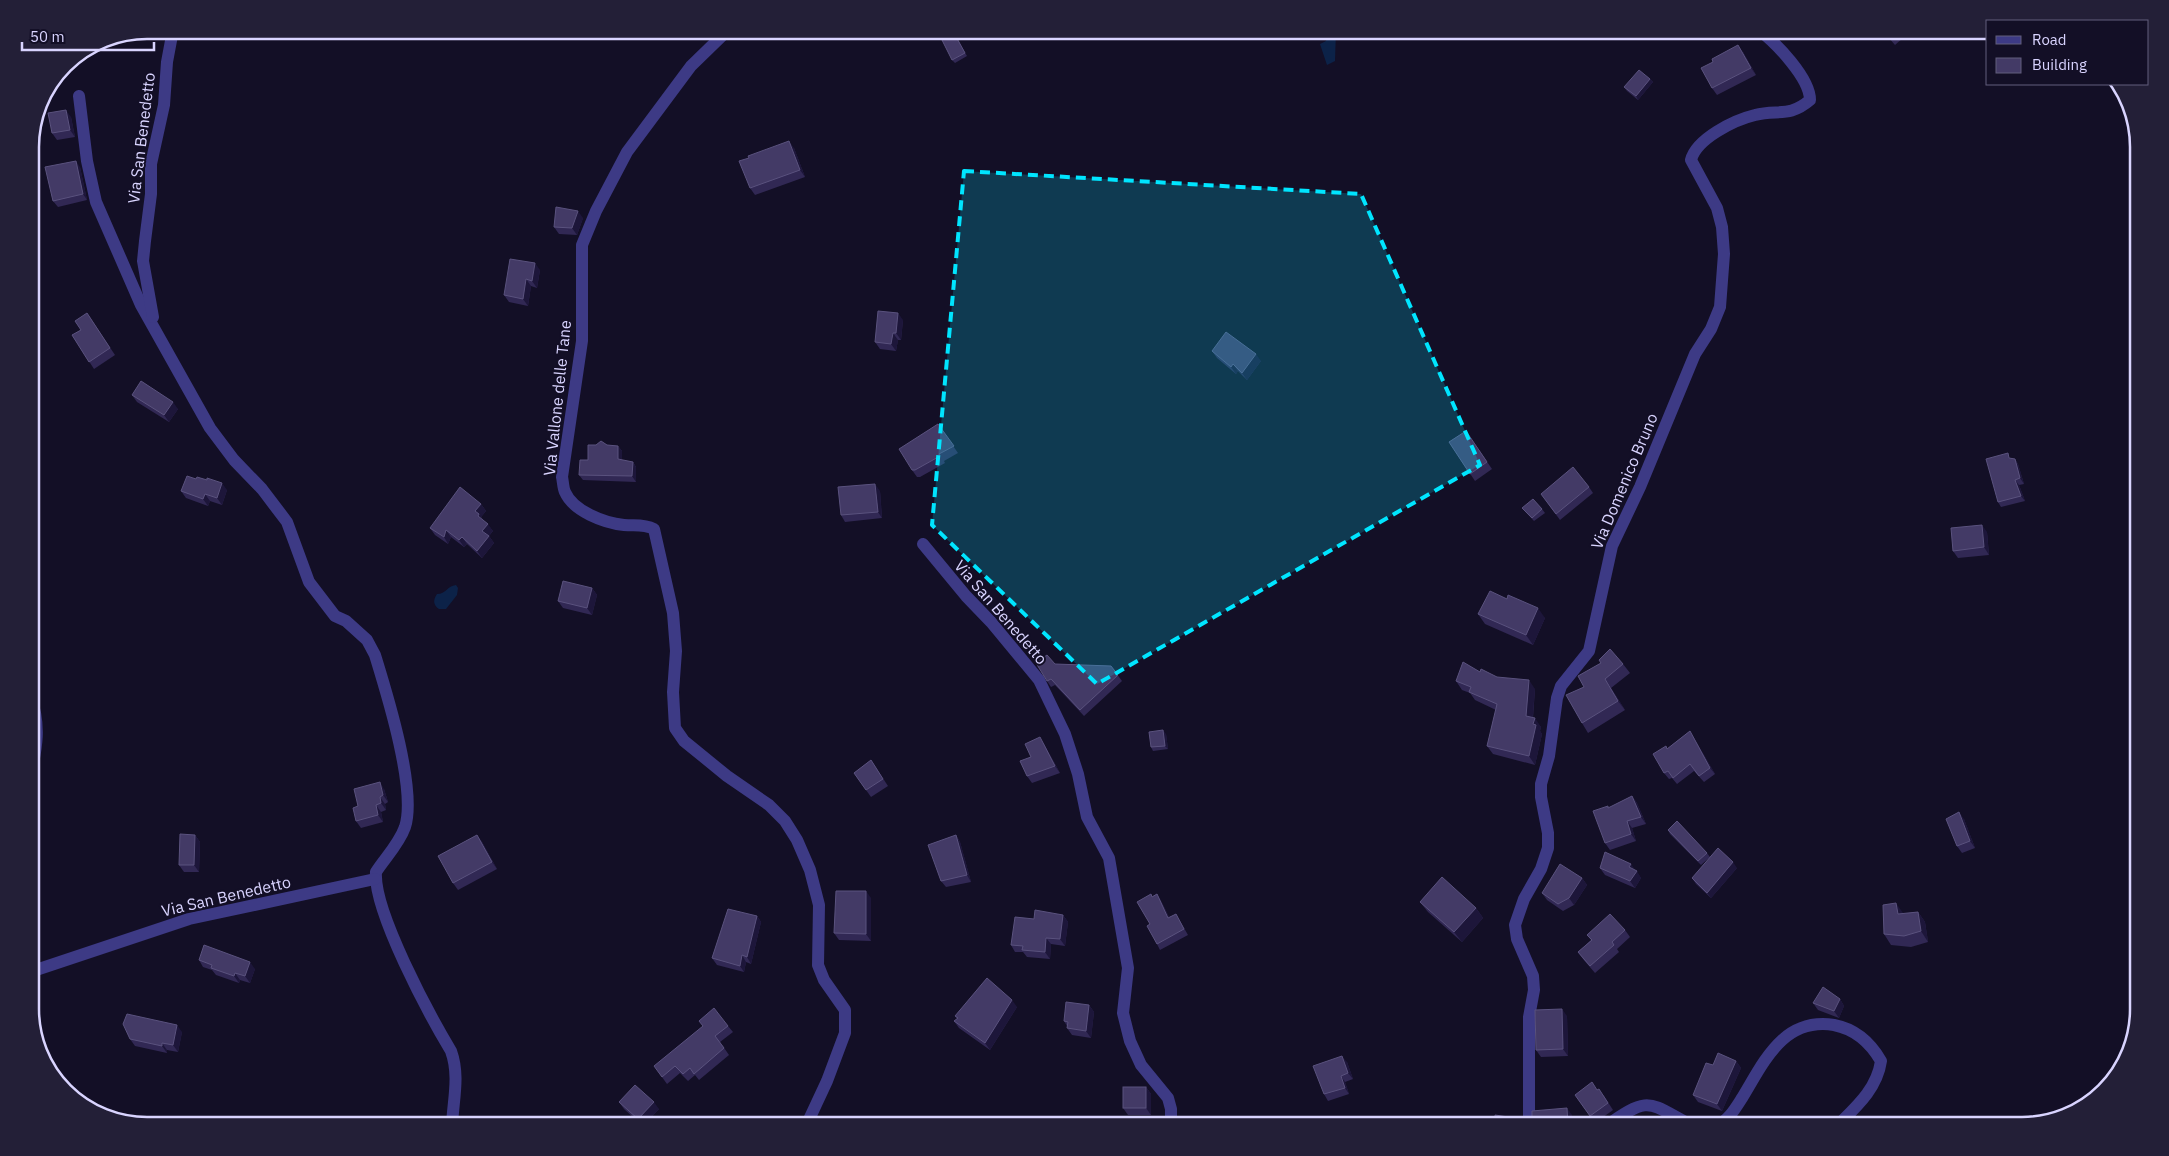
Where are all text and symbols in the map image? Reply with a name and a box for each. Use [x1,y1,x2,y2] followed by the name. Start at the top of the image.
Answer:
[22,20,155,52] scale bar
[1986,20,2149,85] legend
[30,27,65,46] text: 50 m
[2032,30,2067,49] text: Road
[2032,55,2087,74] text: Building
[123,71,159,205] street label: Via San Benedetto
[539,319,575,477] street label: Via Vallone delle Tane
[1586,410,1662,552] street label: Via Domenico Bruno
[950,556,1052,668] street label: Via San Benedetto
[159,871,293,921] street label: Via San Benedetto

